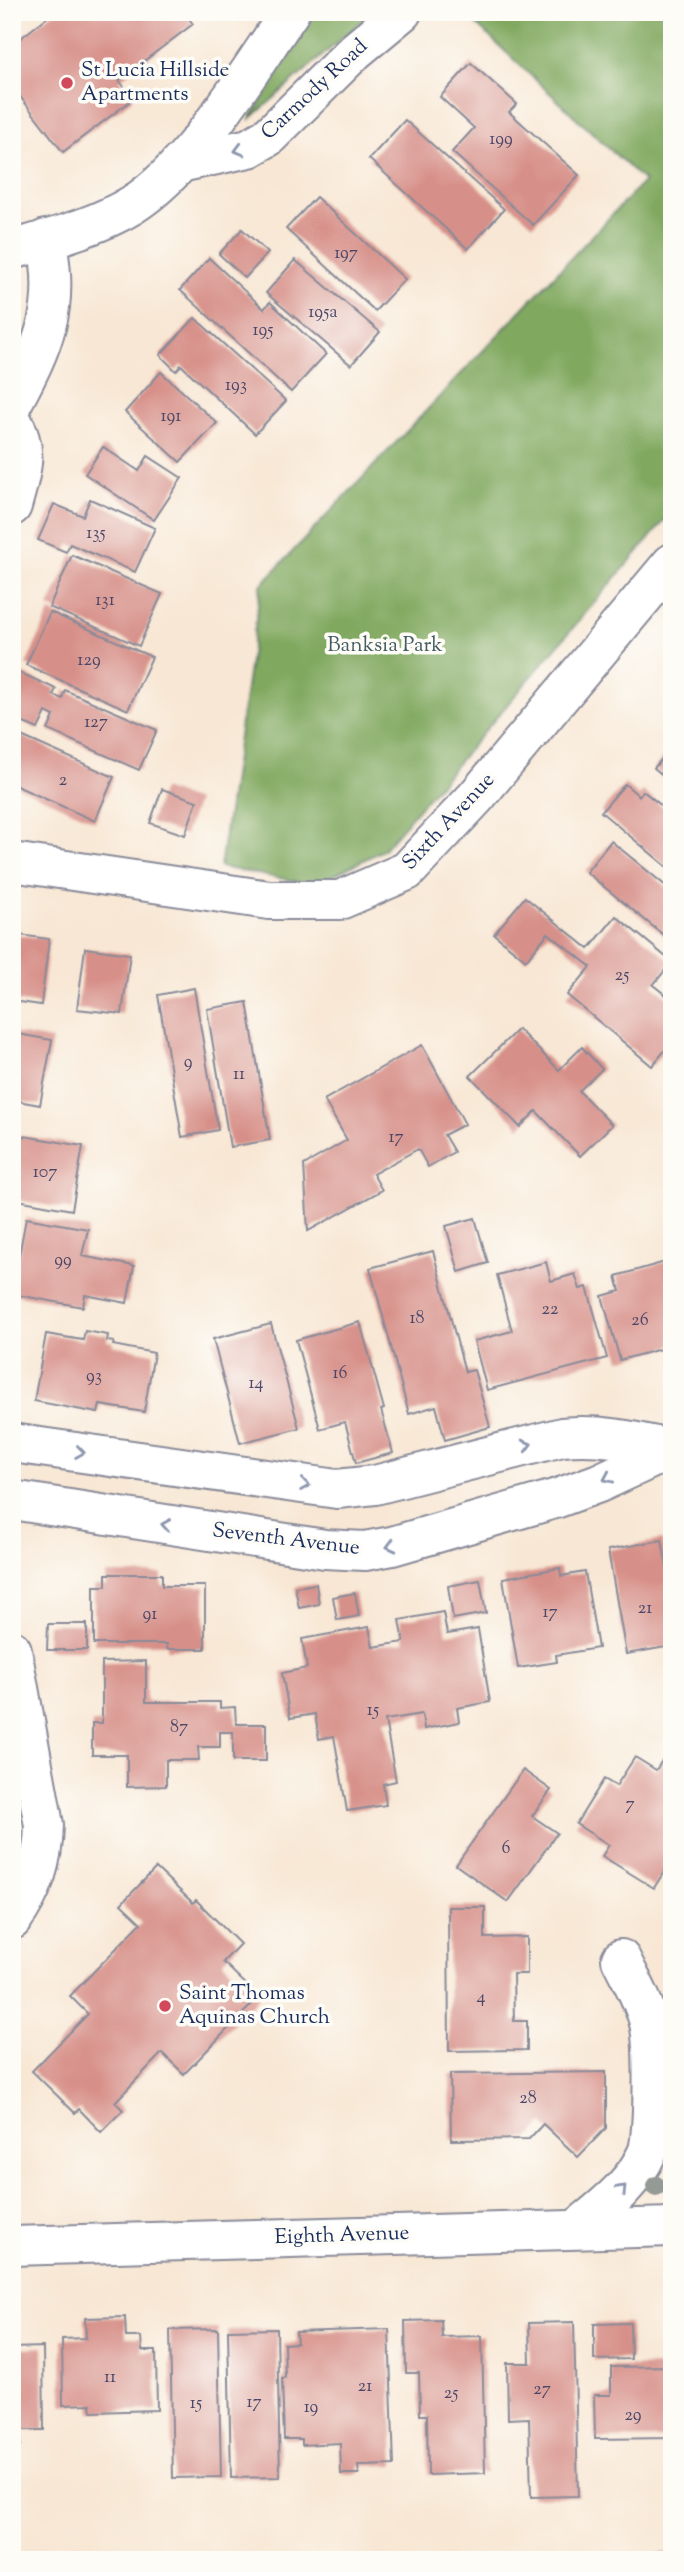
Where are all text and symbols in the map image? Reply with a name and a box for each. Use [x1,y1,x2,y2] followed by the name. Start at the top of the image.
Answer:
[255,32,375,147] street label: Carmody Road
[81,56,229,110] place label: St Lucia Hillside Apartments
[59,75,75,91] marker: St Lucia Hillside Apartments
[489,127,513,153] house number: 199
[234,142,246,156] one-way arrow
[334,241,358,267] house number: 197
[308,300,338,326] house number: 195a
[252,318,274,344] house number: 195
[225,373,247,399] house number: 193
[161,404,181,430] house number: 191
[86,521,106,547] house number: 135
[95,588,115,614] house number: 131
[327,631,443,661] park label: Banksia Park
[77,648,101,674] house number: 129
[84,710,108,736] house number: 127
[396,766,502,878] street label: Sixth Avenue
[59,768,68,794] house number: 2
[615,963,629,989] house number: 25
[184,1050,193,1076] house number: 9
[233,1062,245,1088] house number: 11
[388,1125,404,1151] house number: 17
[33,1160,57,1186] house number: 107
[54,1248,72,1274] house number: 99
[542,1297,559,1323] house number: 22
[409,1306,425,1332] house number: 18
[631,1308,649,1334] house number: 26
[332,1361,348,1387] house number: 16
[86,1364,102,1390] house number: 93
[248,1371,264,1397] house number: 14
[521,1439,533,1454] one-way arrow
[74,1444,86,1459] one-way arrow
[603,1470,616,1484] one-way arrow
[299,1478,311,1493] one-way arrow
[210,1516,362,1564] street label: Seventh Avenue
[160,1518,172,1533] one-way arrow
[385,1538,397,1552] one-way arrow
[638,1596,652,1622] house number: 21
[542,1600,558,1626] house number: 17
[143,1602,157,1628] house number: 91
[367,1698,379,1724] house number: 15
[170,1715,188,1741] house number: 87
[625,1792,635,1818] house number: 7
[502,1836,511,1862] house number: 6
[179,1979,330,2033] place label: Saint Thomas Aquinas Church
[476,1985,486,2011] house number: 4
[157,1998,173,2014] marker: Saint Thomas Aquinas Church
[519,2086,537,2112] house number: 28
[613,2184,626,2197] one-way arrow
[274,2219,410,2253] street label: Eighth Avenue
[104,2365,116,2391] house number: 11
[358,2374,372,2400] house number: 21
[533,2377,551,2403] house number: 27
[444,2381,458,2407] house number: 25
[246,2390,262,2416] house number: 17
[190,2391,202,2417] house number: 15
[304,2395,319,2421] house number: 19
[624,2403,642,2429] house number: 29

